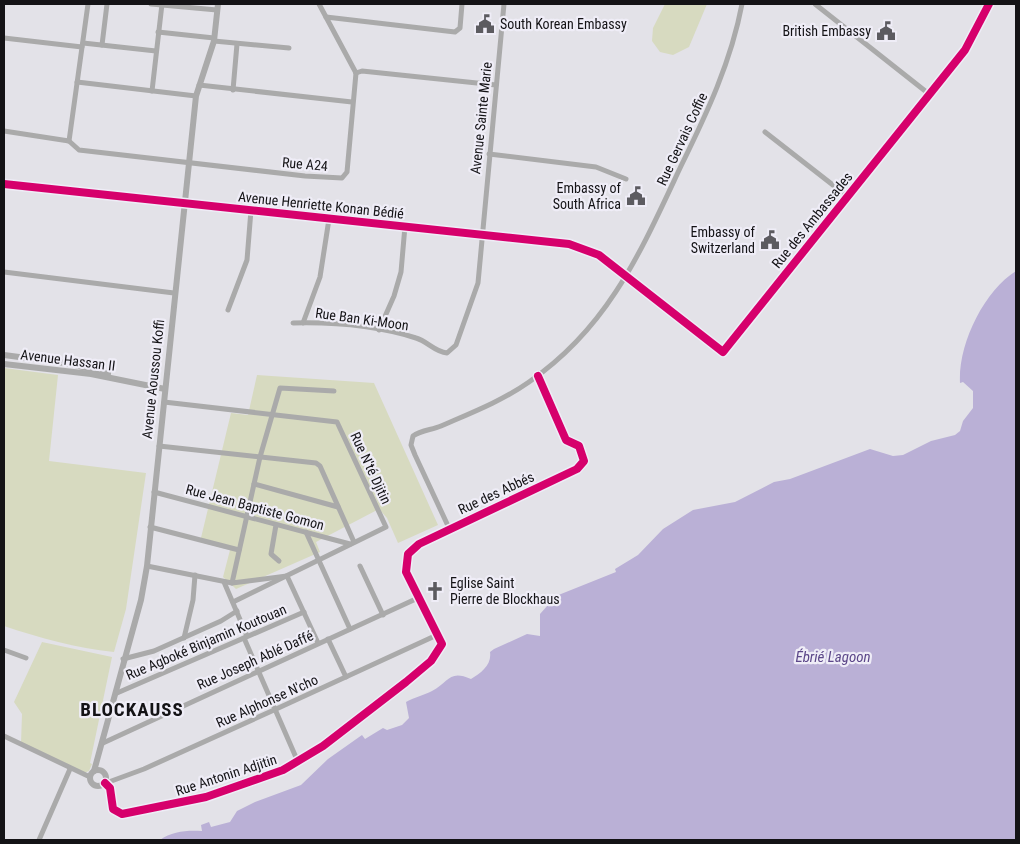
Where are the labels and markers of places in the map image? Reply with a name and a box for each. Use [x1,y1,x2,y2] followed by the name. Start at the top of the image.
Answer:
[474,13,496,35] public building icon: South Korean Embassy
[500,16,627,32] place label: South Korean Embassy
[875,20,897,42] public building icon: British Embassy
[782,23,871,39] place label: British Embassy
[553,180,622,212] place label: Embassy of South Africa
[625,185,647,207] public building icon: Embassy of South Africa
[691,224,756,256] place label: Embassy of Switzerland
[759,229,781,251] public building icon: Embassy of Switzerland
[450,575,560,607] place label: Eglise Saint Pierre de Blockhaus
[424,580,446,602] church icon: Eglise Saint Pierre de Blockhaus

